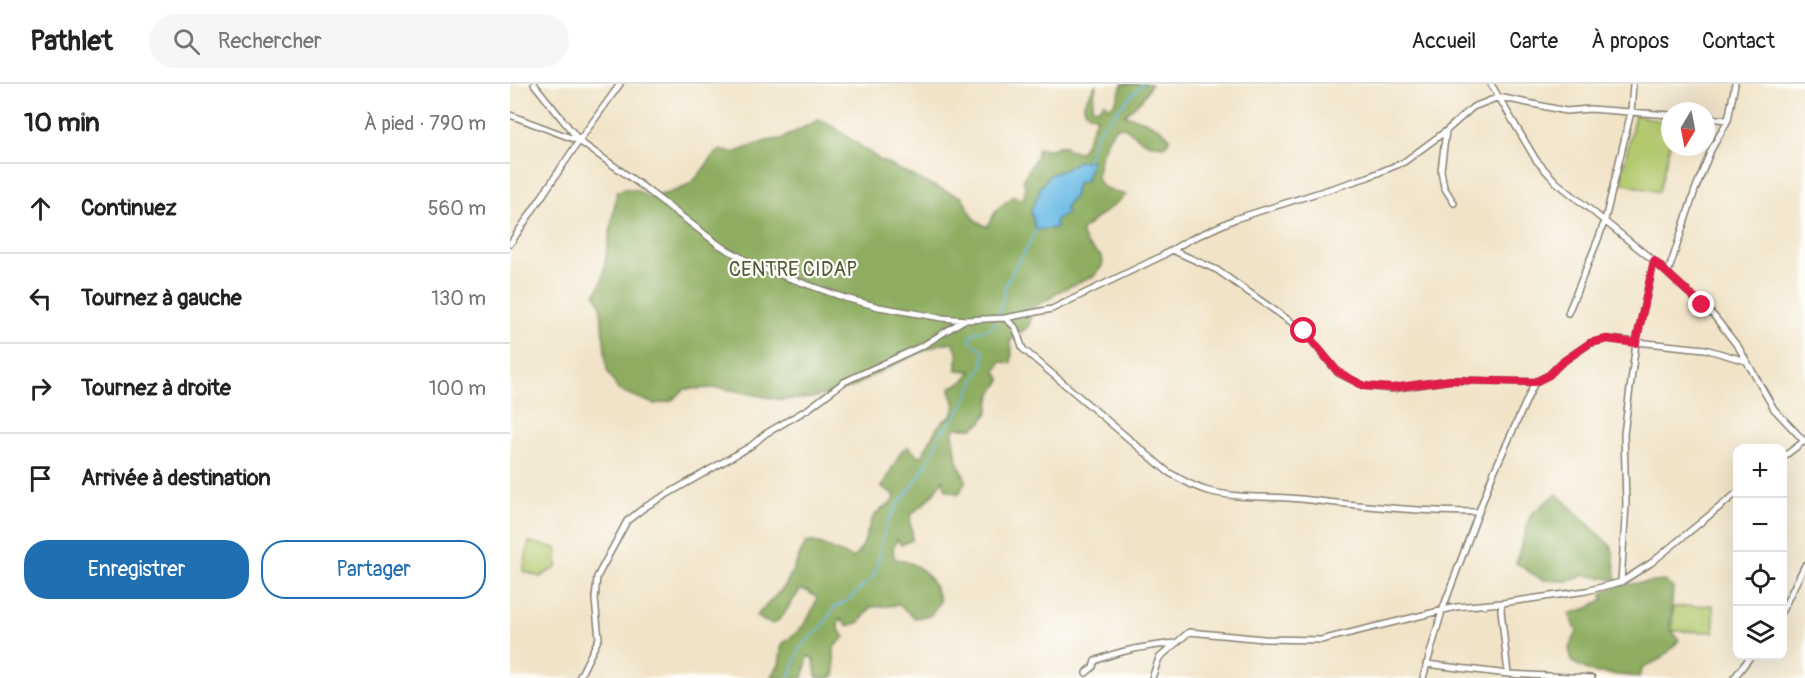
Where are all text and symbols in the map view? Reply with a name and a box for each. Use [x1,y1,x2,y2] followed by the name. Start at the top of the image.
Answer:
[149,14,569,68] search box
[30,24,113,59] text: Pathlet
[170,25,203,58] icon: search
[218,27,322,55] text: Rechercher
[1412,28,1476,55] text: Accueil
[1509,28,1558,55] text: Carte
[1591,28,1669,55] text: À propos
[1702,28,1775,55] text: Contact
[1661,102,1715,156] north arrow
[24,107,100,139] text: 10 min
[364,111,486,136] text: À pied · 790 m
[24,192,57,225] icon: ahead
[81,194,177,222] text: Continuez
[428,196,486,221] text: 560 m
[729,257,857,282] park label: CENTRE CIDAP
[24,282,57,315] icon: left
[81,284,242,312] text: Tournez à gauche
[431,286,486,311] text: 130 m
[1688,291,1714,317] route end
[1290,317,1316,343] route start
[24,372,57,405] icon: right
[81,374,231,402] text: Tournez à droite
[429,376,486,401] text: 100 m
[1733,444,1787,660] map controls
[1733,444,1787,498] button: +
[24,462,57,495] icon: arrive
[81,464,271,492] text: Arrivée à destination
[1733,498,1787,552] button: −
[24,540,249,599] button: Enregistrer
[261,540,486,599] button: Partager
[1733,552,1787,606] button: locate
[1733,606,1787,660] button: layers

